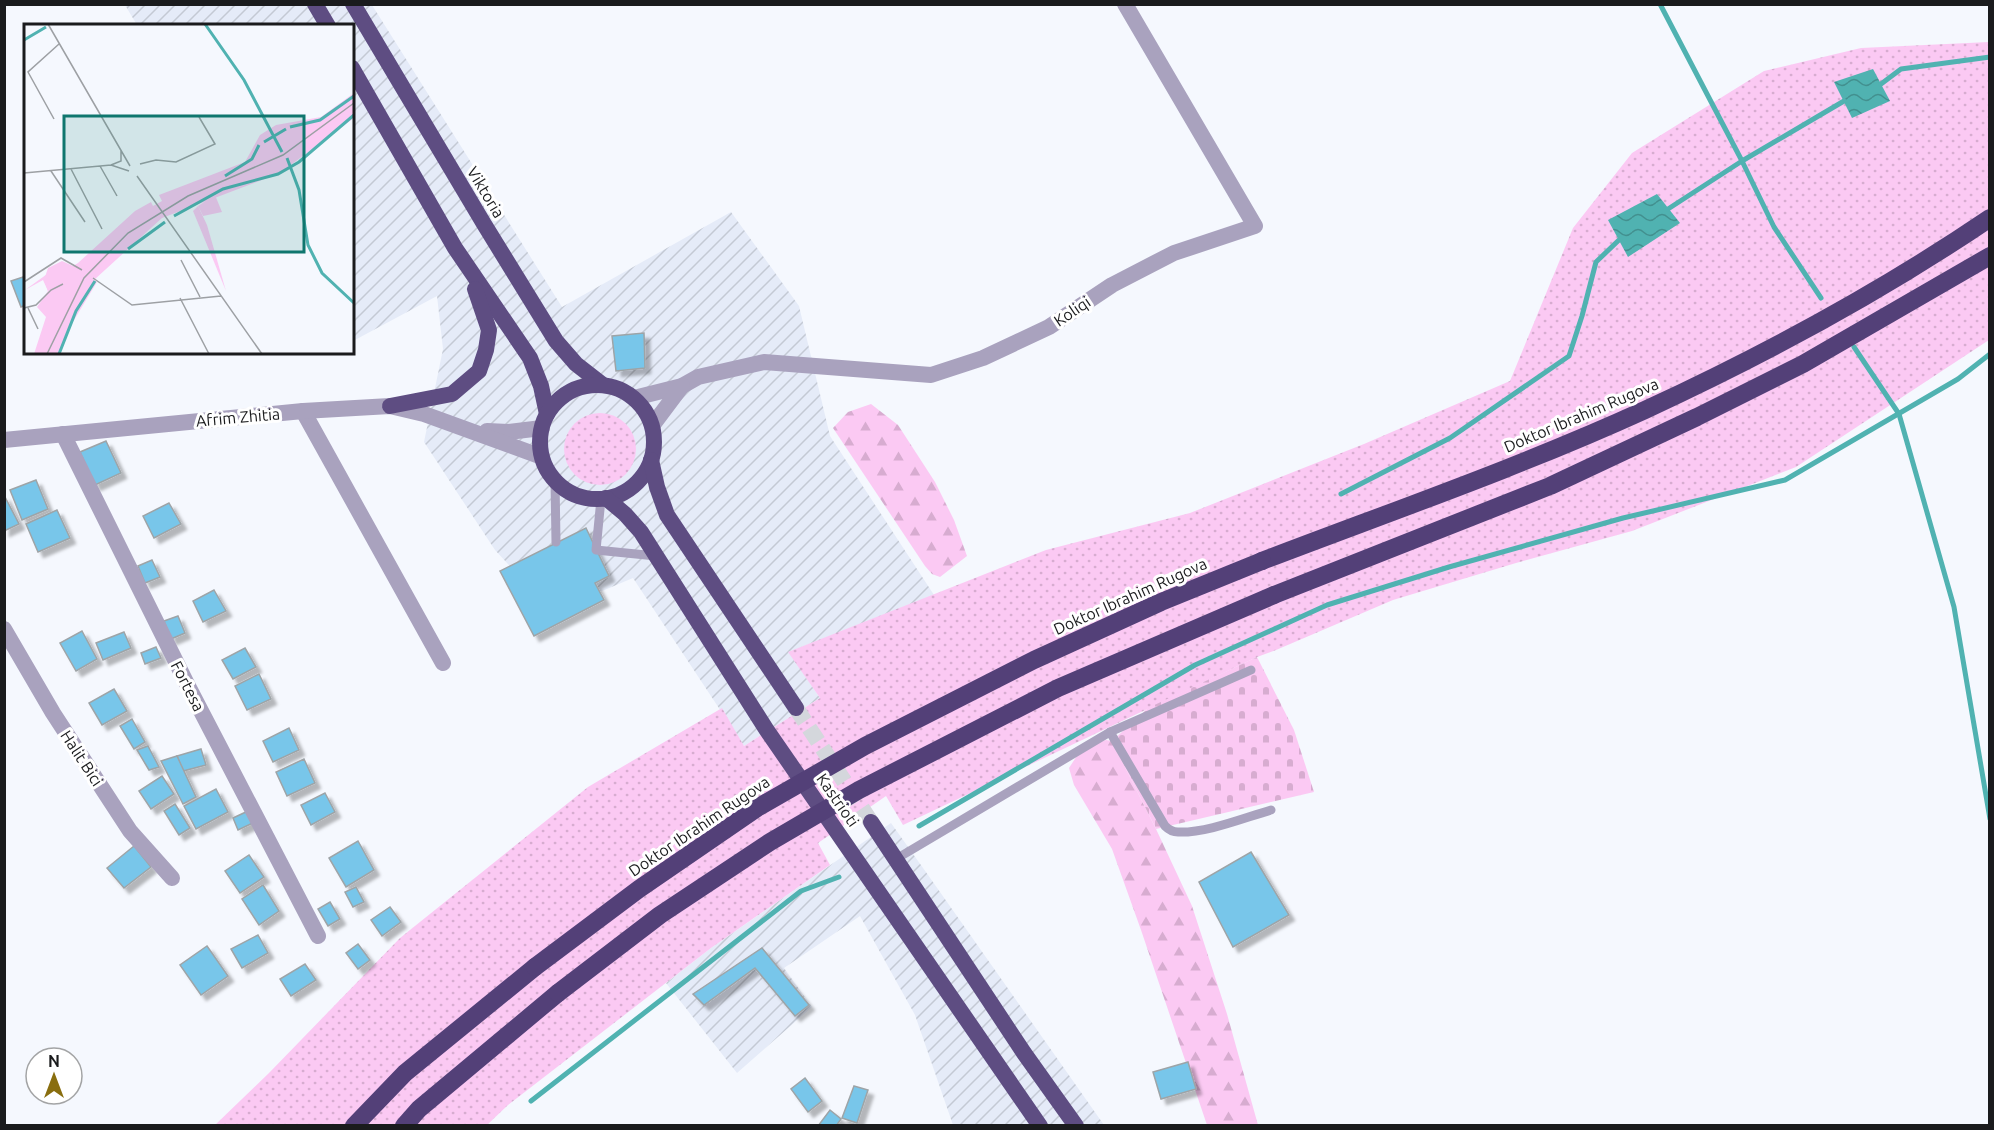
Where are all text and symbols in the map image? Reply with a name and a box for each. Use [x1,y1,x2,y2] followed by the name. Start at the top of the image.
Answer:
[24,24,354,354] inset map
[464,163,508,221] street label: Viktoria
[1050,292,1094,330] street label: Koliqi
[1501,374,1661,456] street label: Doktor Ibrahim Rugova
[195,404,281,430] street label: Afrim Zhitia
[1051,554,1209,638] street label: Doktor Ibrahim Rugova
[168,658,208,714] street label: Fortesa
[57,727,107,789] street label: Halit Bici
[813,770,863,830] street label: Kastrioti
[625,772,773,880] street label: Doktor Ibrahim Rugova
[24,1046,84,1106] north arrow
[48,1052,60,1070] text: N

